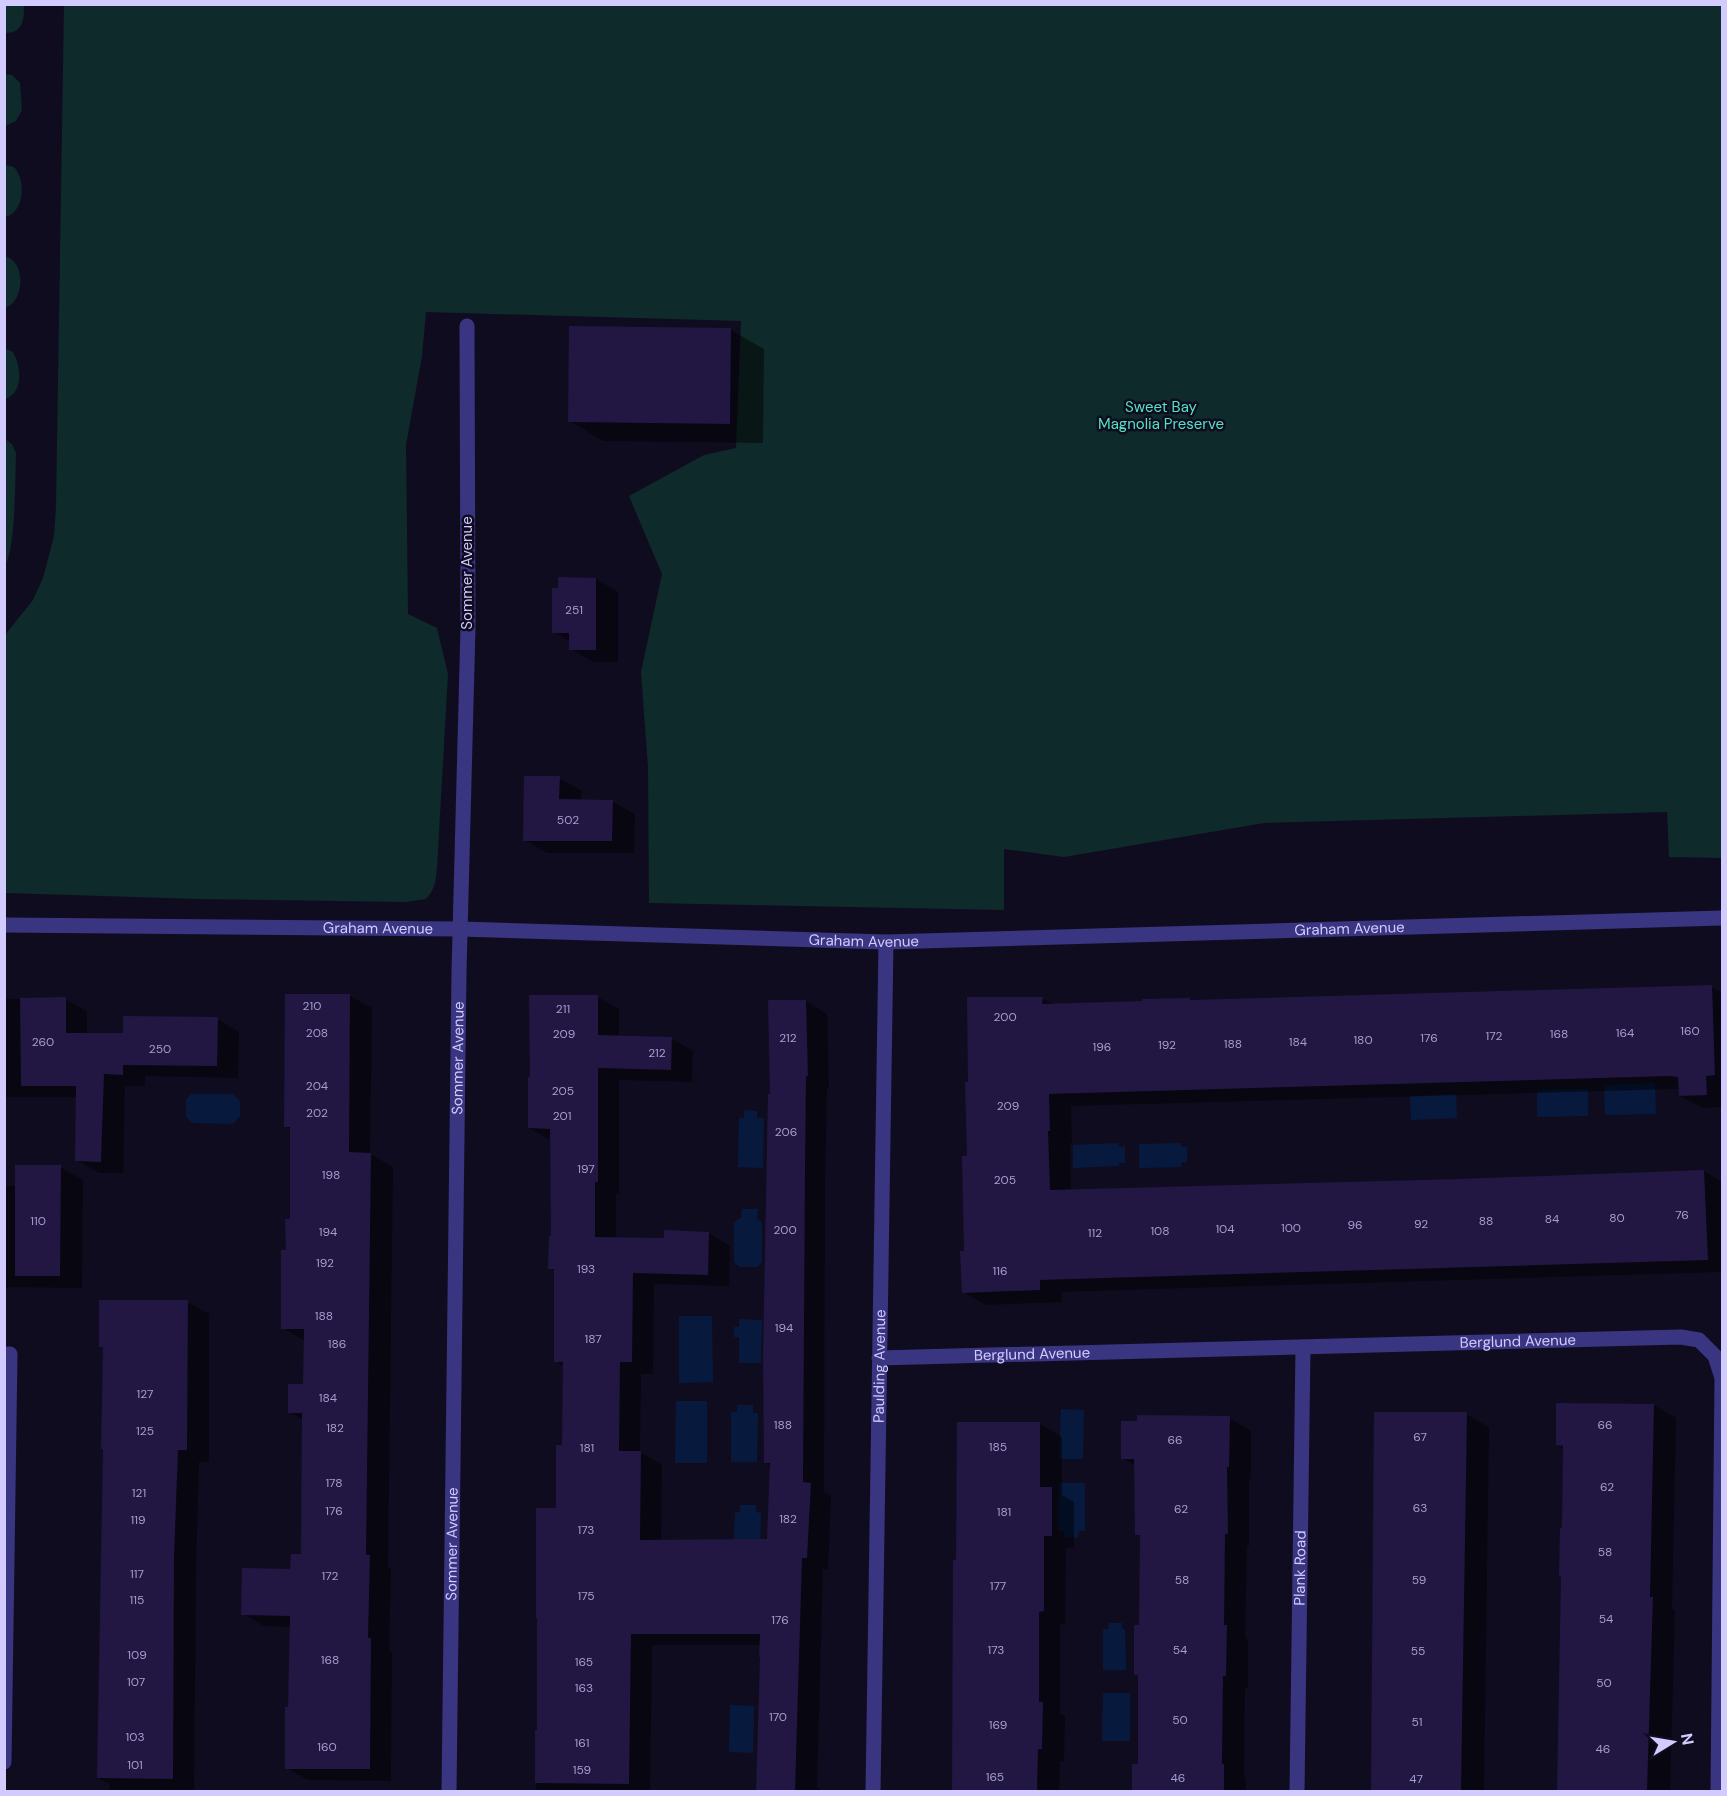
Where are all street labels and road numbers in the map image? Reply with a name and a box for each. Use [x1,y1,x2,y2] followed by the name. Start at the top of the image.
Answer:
[457,516,477,630] street label: Sommer Avenue
[1294,917,1405,940] street label: Graham Avenue
[323,918,433,939] street label: Graham Avenue
[808,930,919,952] street label: Graham Avenue
[447,1001,469,1115] street label: Sommer Avenue
[869,1309,890,1423] street label: Paulding Avenue
[1459,1330,1576,1353] street label: Berglund Avenue
[974,1342,1090,1366] street label: Berglund Avenue
[441,1487,463,1601] street label: Sommer Avenue
[1290,1530,1311,1606] street label: Plank Road

